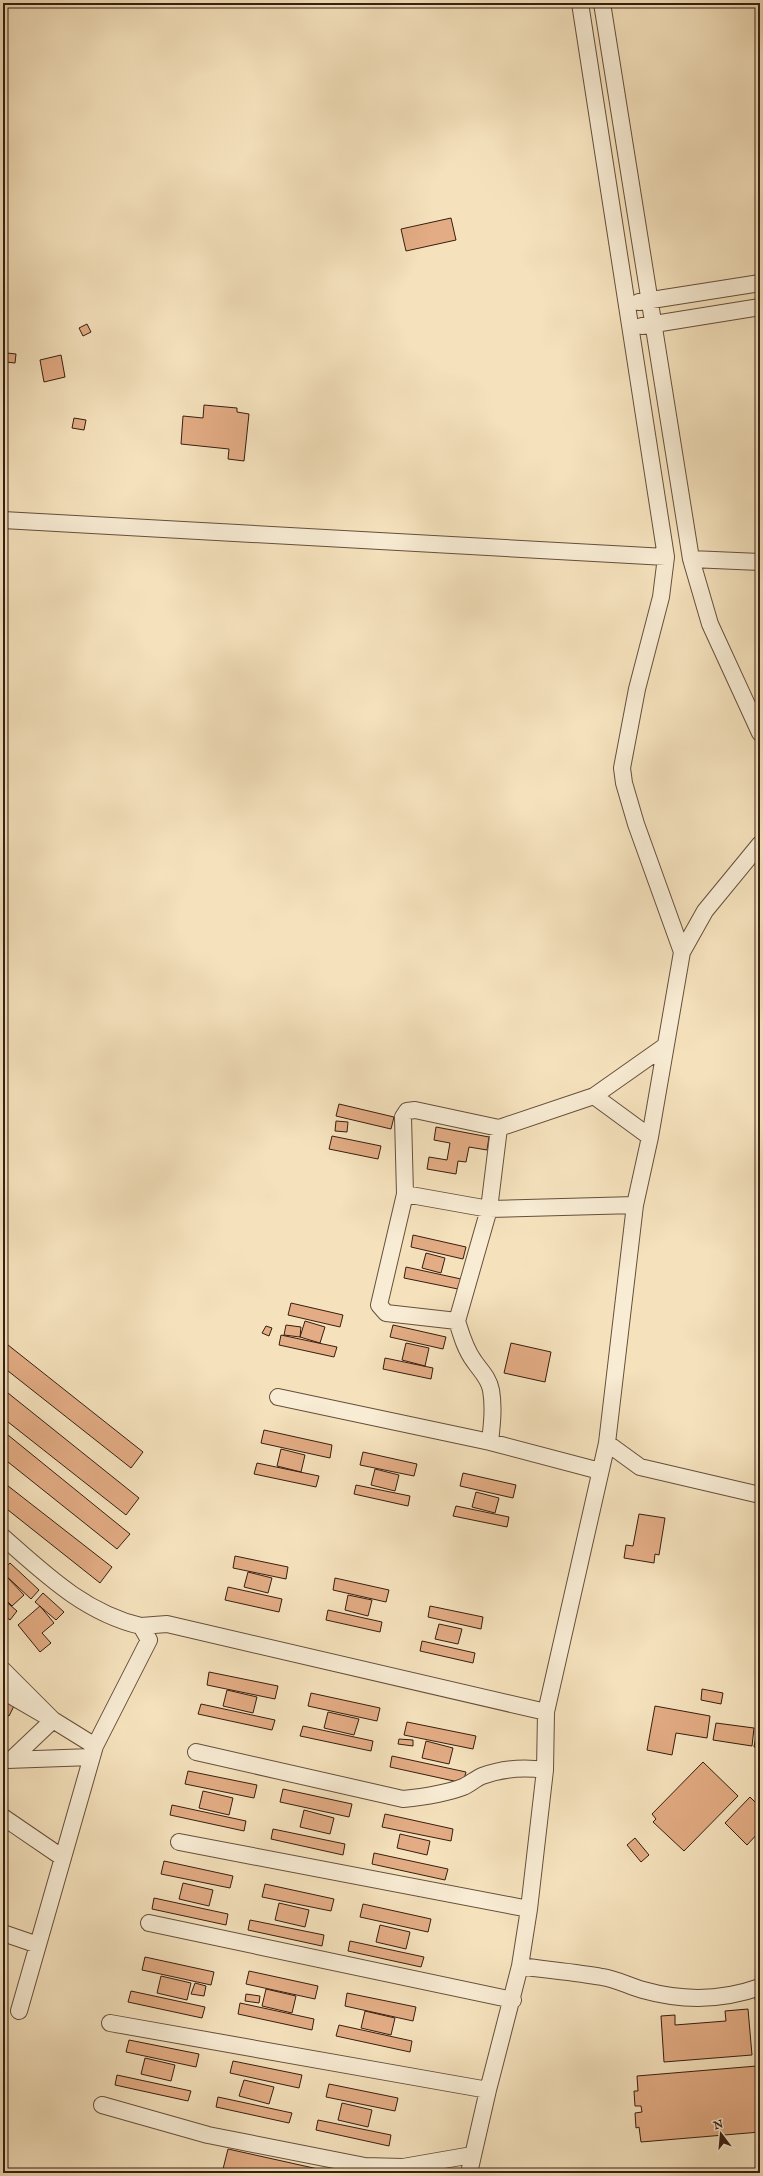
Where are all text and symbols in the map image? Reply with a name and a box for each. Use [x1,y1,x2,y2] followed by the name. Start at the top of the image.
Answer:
[701,2114,741,2154] north arrow
[711,2117,725,2134] text: N

